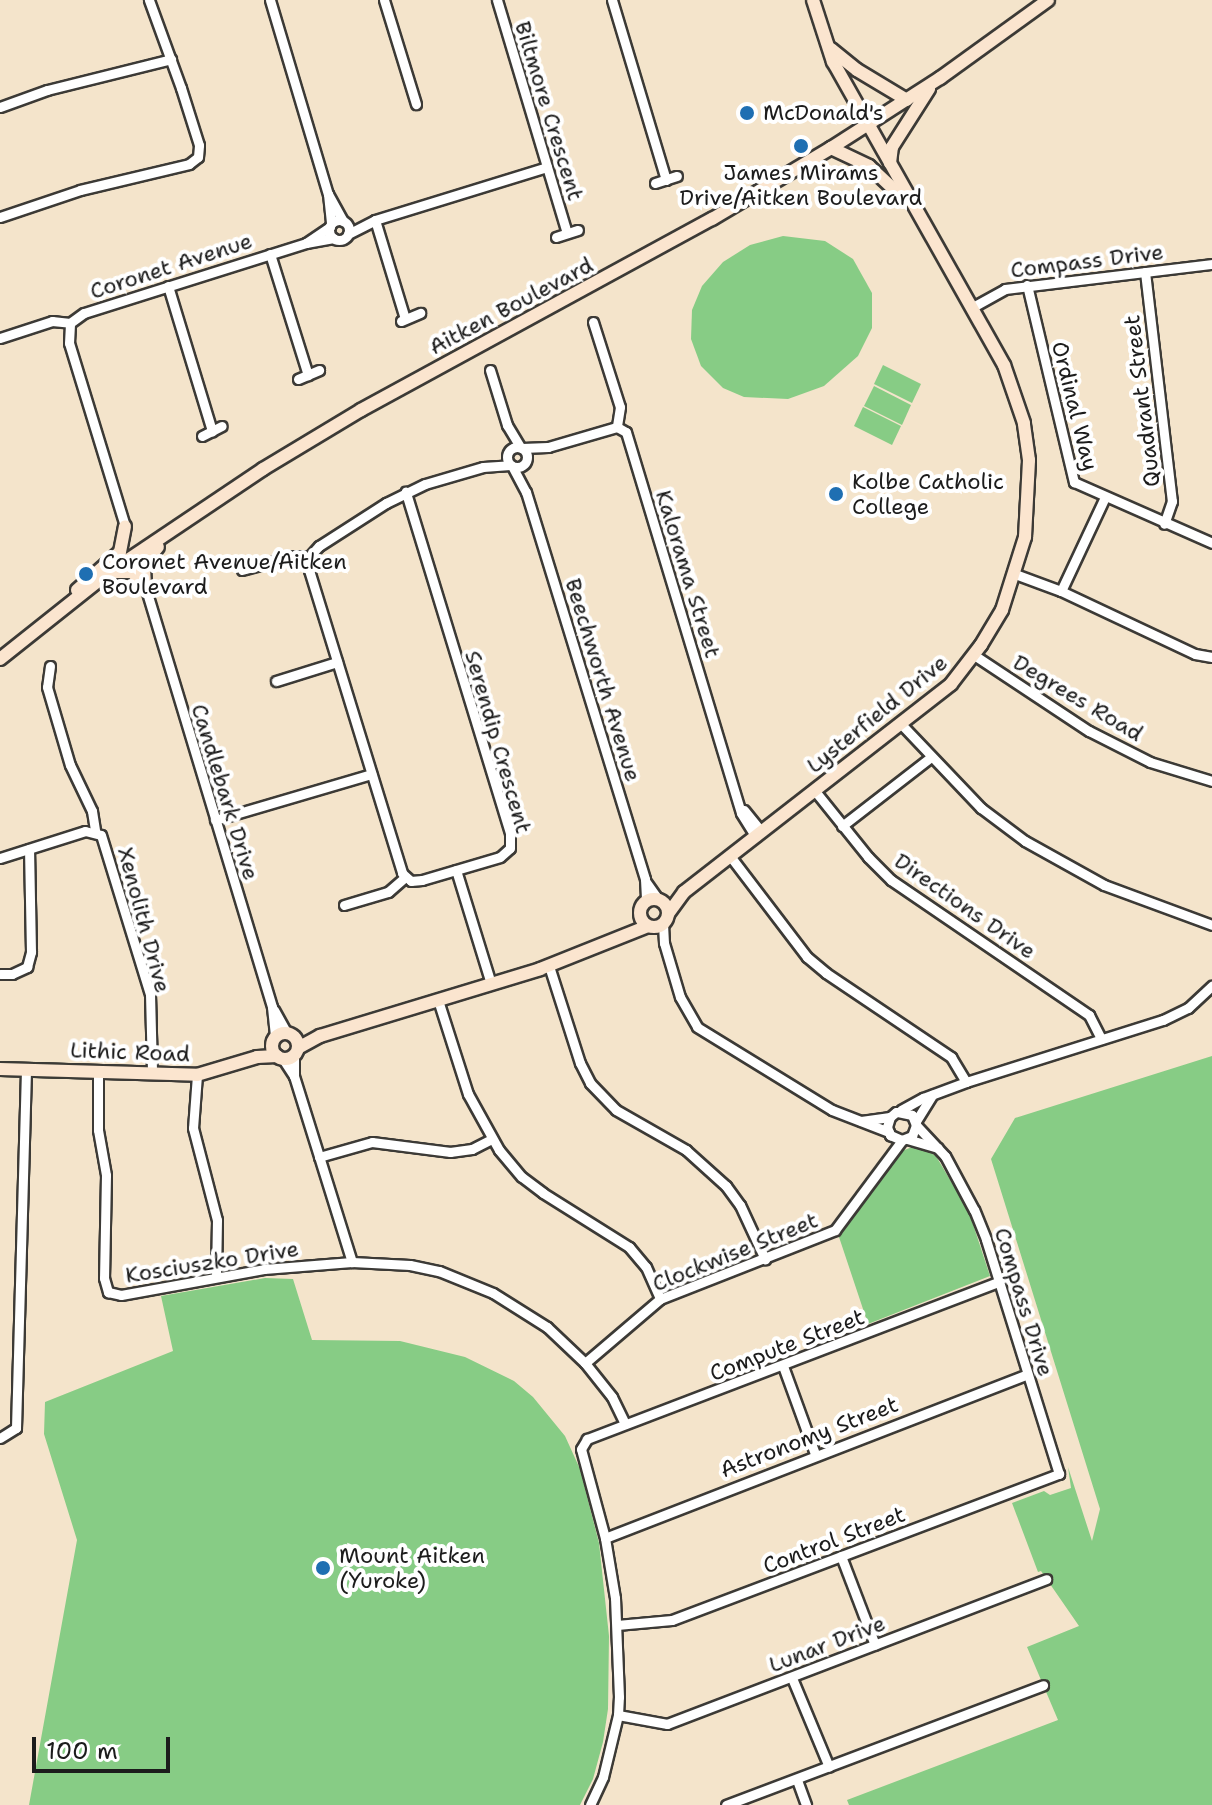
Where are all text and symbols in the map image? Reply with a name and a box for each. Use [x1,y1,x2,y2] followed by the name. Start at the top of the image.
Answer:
[509,18,589,204] street label: Biltmore Crescent
[763,100,884,126] place label: McDonald's
[738,104,756,122] marker: McDonald's
[792,137,810,155] marker: James Mirams Drive/Aitken Boulevard
[680,159,922,210] place label: James Mirams Drive/Aitken Boulevard
[87,227,255,305] street label: Coronet Avenue
[1009,239,1165,283] street label: Compass Drive
[425,252,597,360] street label: Aitken Boulevard
[1118,313,1166,489] street label: Quadrant Street
[1046,339,1104,473] street label: Ordinal Way
[852,468,1004,520] place label: Kolbe Catholic College
[827,485,845,503] marker: Kolbe Catholic College
[650,487,726,661] street label: Kalorama Street
[102,548,347,600] place label: Coronet Avenue/Aitken Boulevard
[77,565,95,583] marker: Coronet Avenue/Aitken Boulevard
[560,575,646,785] street label: Beechworth Avenue
[459,648,537,836] street label: Serendip Crescent
[801,649,953,779] street label: Lysterfield Drive
[1008,649,1148,747] street label: Degrees Road
[186,701,264,883] street label: Candlebark Drive
[112,844,176,996] street label: Xenolith Drive
[889,847,1041,965] street label: Directions Drive
[70,1037,190,1067] street label: Lithic Road
[648,1207,822,1297] street label: Clockwise Street
[989,1224,1059,1380] street label: Compass Drive
[123,1235,301,1289] street label: Kosciuszko Drive
[706,1303,868,1387] street label: Compute Street
[716,1391,902,1483] street label: Astronomy Street
[759,1501,909,1579] street label: Control Street
[339,1542,485,1594] place label: Mount Aitken (Yuroke)
[314,1559,332,1577] marker: Mount Aitken (Yuroke)
[765,1610,889,1678] street label: Lunar Drive
[36,1721,174,1771] scale bar
[46,1735,118,1767] text: 100 m

